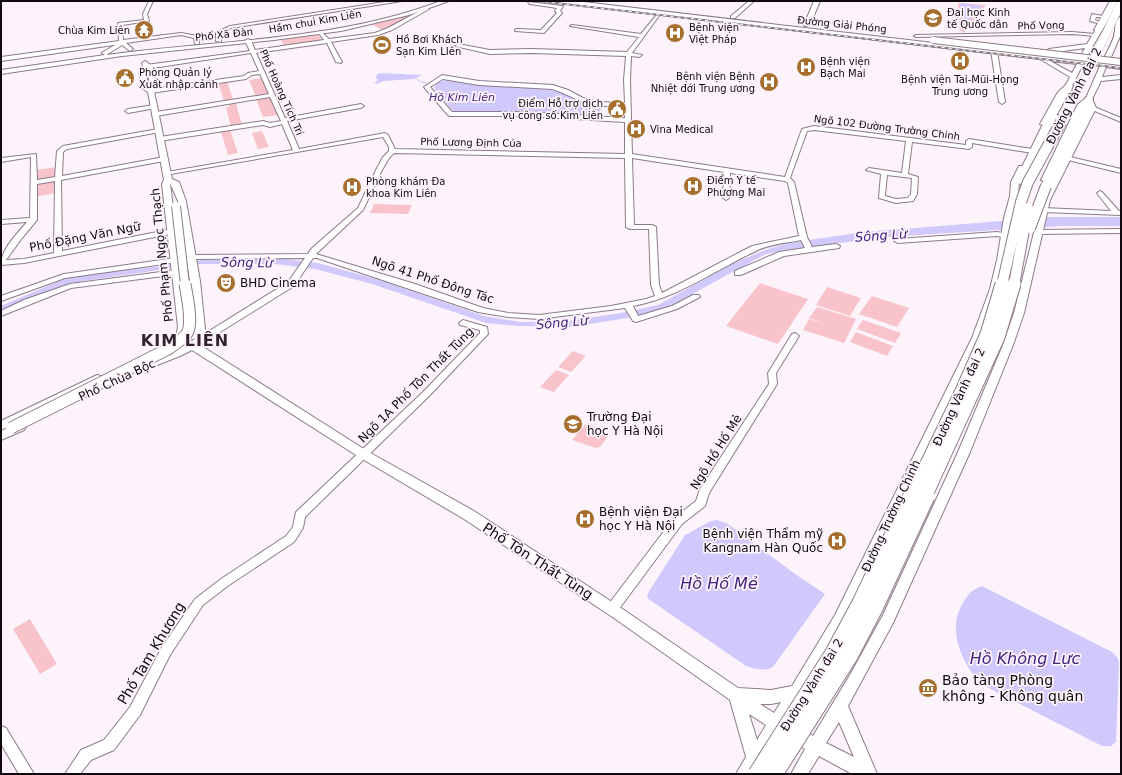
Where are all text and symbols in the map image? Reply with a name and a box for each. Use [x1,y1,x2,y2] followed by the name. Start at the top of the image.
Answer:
[922,7,944,29] school or university icon: Đại học Kinh tế Quốc dân
[947,7,1010,30] place label: Đại học Kinh tế Quốc dân
[268,8,362,35] street label: Hầm chui Kim Liên
[797,14,887,35] street label: Đường Giải Phóng
[133,19,155,41] temple icon: Chùa Kim Liên
[1017,20,1065,32] street label: Phố Vọng
[664,22,686,44] hospital icon: Bệnh viện Việt Pháp
[689,22,739,46] place label: Bệnh viện Việt Pháp
[58,25,130,36] place label: Chùa Kim Liên
[195,26,253,43] street label: Phố Xã Đàn
[371,34,393,56] sports icon: Hồ Bơi Khách Sạn Kim LIên
[396,34,463,58] place label: Hồ Bơi Khách Sạn Kim LIên
[1044,45,1104,147] street label: Đường Vành đai 2
[258,48,306,138] street label: Phố Hoàng Tích Trí
[949,50,971,72] hospital icon: Bệnh viện Tai-Mũi-Họng Trung ương
[795,56,817,78] hospital icon: Bệnh viện Bạch Mai
[820,56,870,80] place label: Bệnh viện Bạch Mai
[114,67,136,89] public building icon: Phòng Quản lý Xuất nhập cảnh
[139,67,218,91] place label: Phòng Quản lý Xuất nhập cảnh
[651,71,755,95] place label: Bệnh viện Bệnh Nhiệt đới Trung ương
[758,71,780,93] hospital icon: Bệnh viện Bệnh Nhiệt đới Trung ương
[901,74,1019,97] place label: Bệnh viện Tai-Mũi-Họng Trung ương
[429,91,495,104] water label: Hồ Kim Liên
[502,97,603,122] place label: Điểm Hỗ trợ dịch vụ công số Kim Liên
[606,98,628,120] public building icon: Điểm Hỗ trợ dịch vụ công số Kim Liên
[813,113,961,142] street label: Ngõ 102 Đường Trường Chinh
[625,118,647,140] hospital icon: Vina Medical
[650,124,713,135] place label: Vina Medical
[420,136,522,150] street label: Phố Lương Định Của
[707,174,765,198] place label: Điểm Y tế Phương Mai
[682,175,704,197] hospital icon: Điểm Y tế Phương Mai
[341,176,363,198] hospital icon: Phòng khám Đa khoa Kim Liên
[366,176,445,199] place label: Phòng khám Đa khoa Kim Liên
[148,187,176,323] street label: Phố Phạm Ngọc Thạch
[28,219,143,255] street label: Phố Đặng Văn Ngữ
[854,226,909,245] water label: Sông Lừ
[370,254,496,306] street label: Ngõ 41 Phố Đông Tác
[221,255,275,270] water label: Sông Lừ
[215,272,237,294] theatre icon: BHD Cinema
[240,276,316,290] place label: BHD Cinema
[535,313,591,332] water label: Sông Lừ
[355,324,477,446] street label: Ngõ 1A Phố Tôn Thất Tùng
[141,331,229,350] district label: KIM LIÊN
[930,346,988,448] street label: Đường Vành đai 2
[76,356,158,404] street label: Phố Chùa Bộc
[586,410,663,438] place label: Trường Đại học Y Hà Nội
[687,412,745,492] street label: Ngõ Hồ Hố Mẻ
[562,413,584,435] school or university icon: Trường Đại học Y Hà Nội
[859,458,923,574] street label: Đường Trường Chinh
[599,505,683,533] place label: Bệnh viện Đại học Y Hà Nội
[574,508,596,530] hospital icon: Bệnh viện Đại học Y Hà Nội
[480,519,596,603] street label: Phố Tôn Thất Tùng
[703,527,823,555] place label: Bệnh viện Thẩm mỹ Kangnam Hàn Quốc
[826,530,848,552] hospital icon: Bệnh viện Thẩm mỹ Kangnam Hàn Quốc
[680,574,758,593] water label: Hồ Hố Mẻ
[114,599,188,707] street label: Phố Tam Khương
[778,636,846,734] street label: Đường Vành đai 2
[970,649,1080,668] water label: Hồ Không Lực
[942,672,1083,704] place label: Bảo tàng Phòng không - Không quân
[917,677,939,699] museum icon: Bảo tàng Phòng không - Không quân

